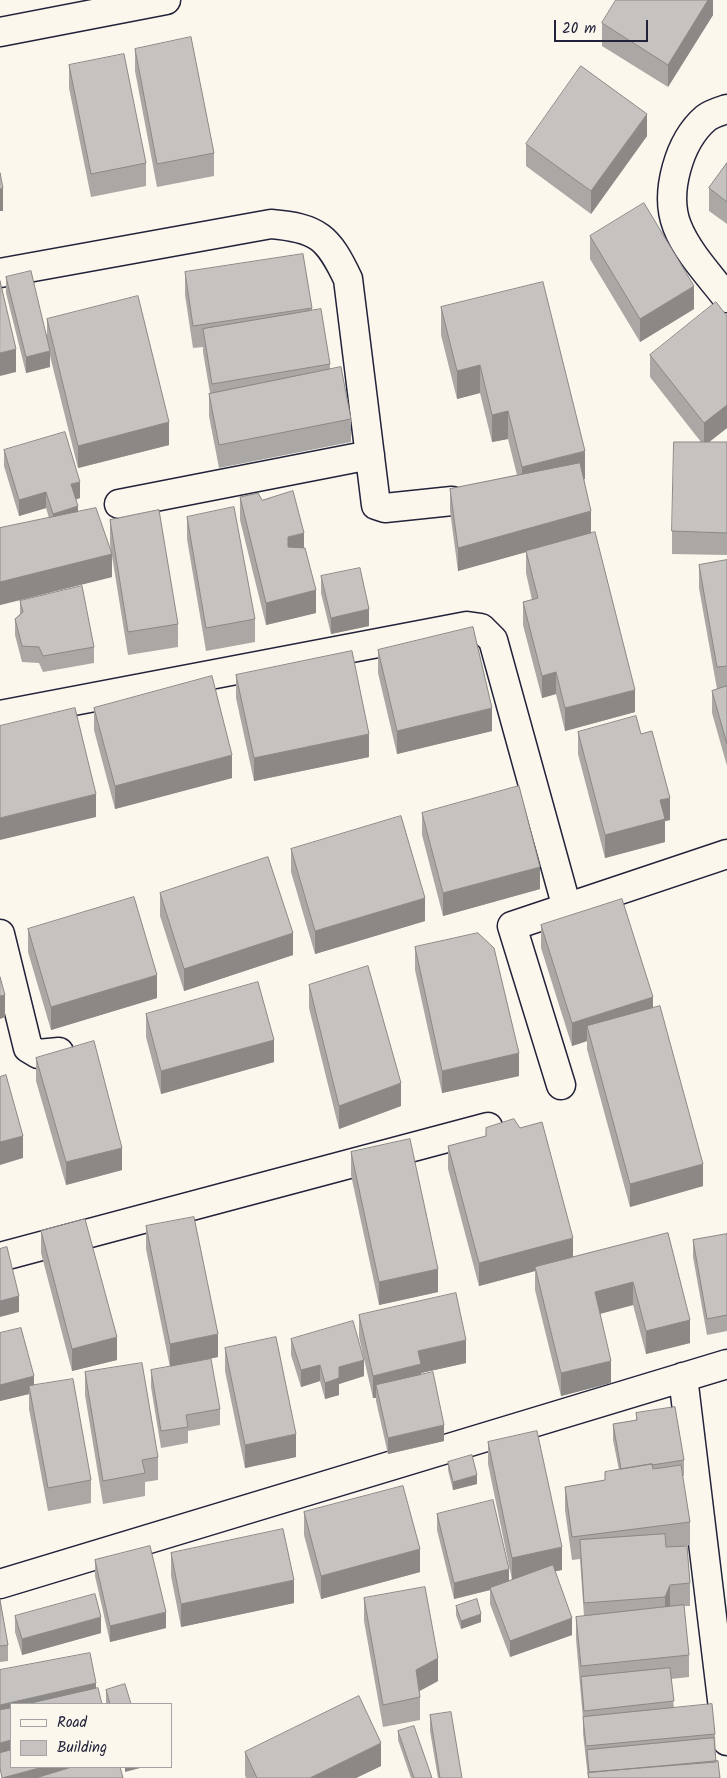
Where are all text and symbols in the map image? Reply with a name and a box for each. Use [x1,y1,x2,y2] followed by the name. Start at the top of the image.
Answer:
[557,10,651,42] scale bar
[562,17,596,41] text: 20 m
[10,1703,172,1768] legend
[57,1711,87,1735] text: Road
[57,1736,107,1760] text: Building

